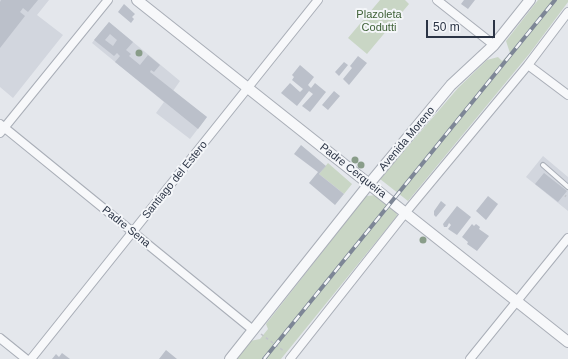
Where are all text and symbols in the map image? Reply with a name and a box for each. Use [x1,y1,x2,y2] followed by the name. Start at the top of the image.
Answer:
[356,8,402,34] park label: Plazoleta Codutti
[428,12,497,38] scale bar
[433,20,460,34] text: 50 m
[376,104,438,174] street label: Avenida Moreno
[140,139,210,221] street label: Santiago del Estero
[317,141,389,201] street label: Padre Cerqueira
[99,204,153,250] street label: Padre Sena

